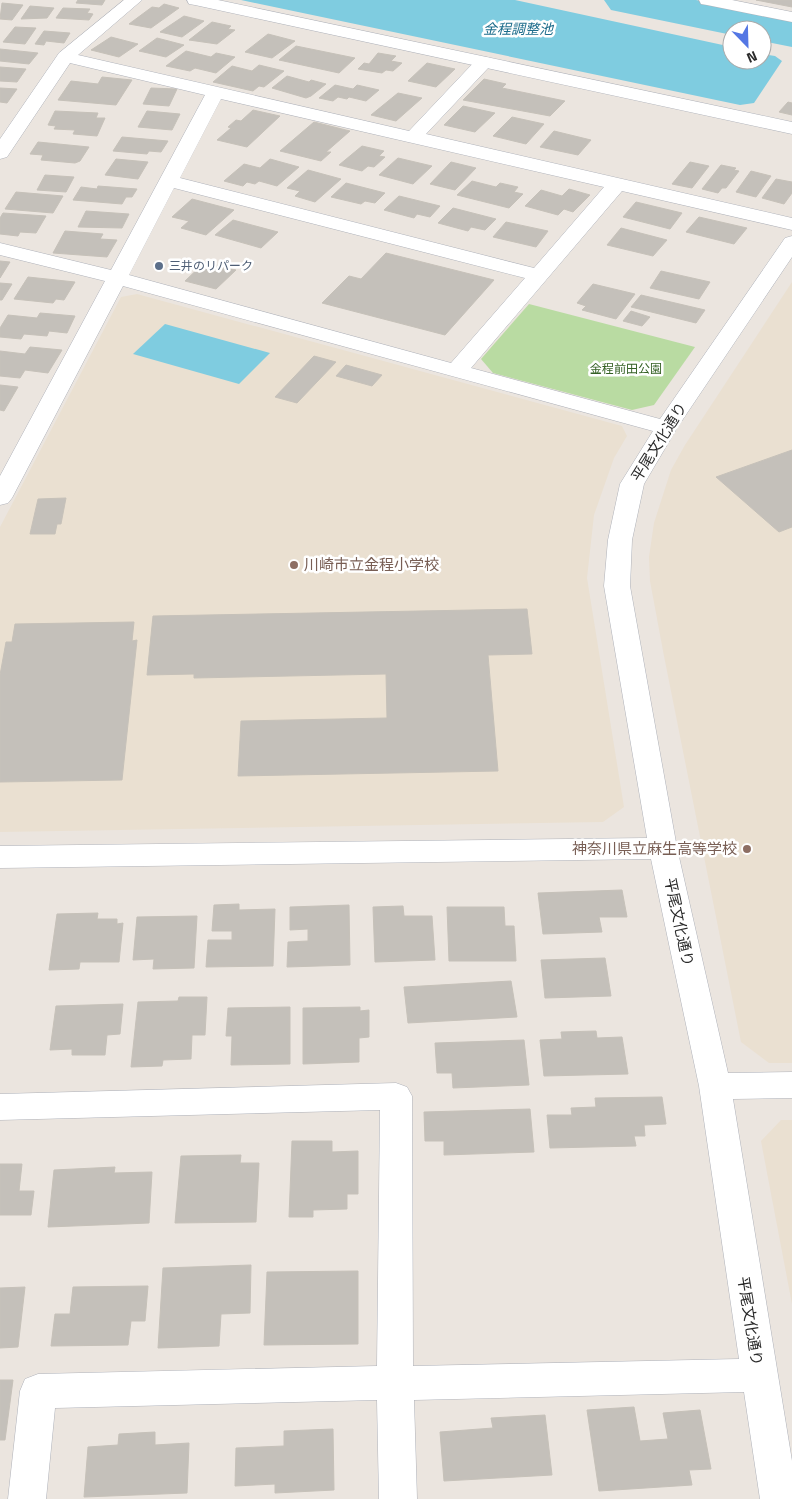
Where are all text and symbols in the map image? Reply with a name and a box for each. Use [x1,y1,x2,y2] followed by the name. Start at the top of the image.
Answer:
[483,18,555,39] water label: 金程調整池
[722,20,772,70] north arrow
[744,46,761,69] text: N
[169,256,253,275] place label: 三井のリパーク
[153,260,165,272] marker: 三井のリパーク
[590,359,662,378] park label: 金程前田公園
[625,397,692,486] street label: 平尾文化通り
[304,553,439,576] place label: 川崎市立金程小学校
[288,559,300,571] marker: 川崎市立金程小学校
[572,837,737,860] place label: 神奈川県立麻生高等学校
[741,843,753,855] marker: 神奈川県立麻生高等学校
[659,875,700,968] street label: 平尾文化通り
[732,1275,769,1367] street label: 平尾文化通り

